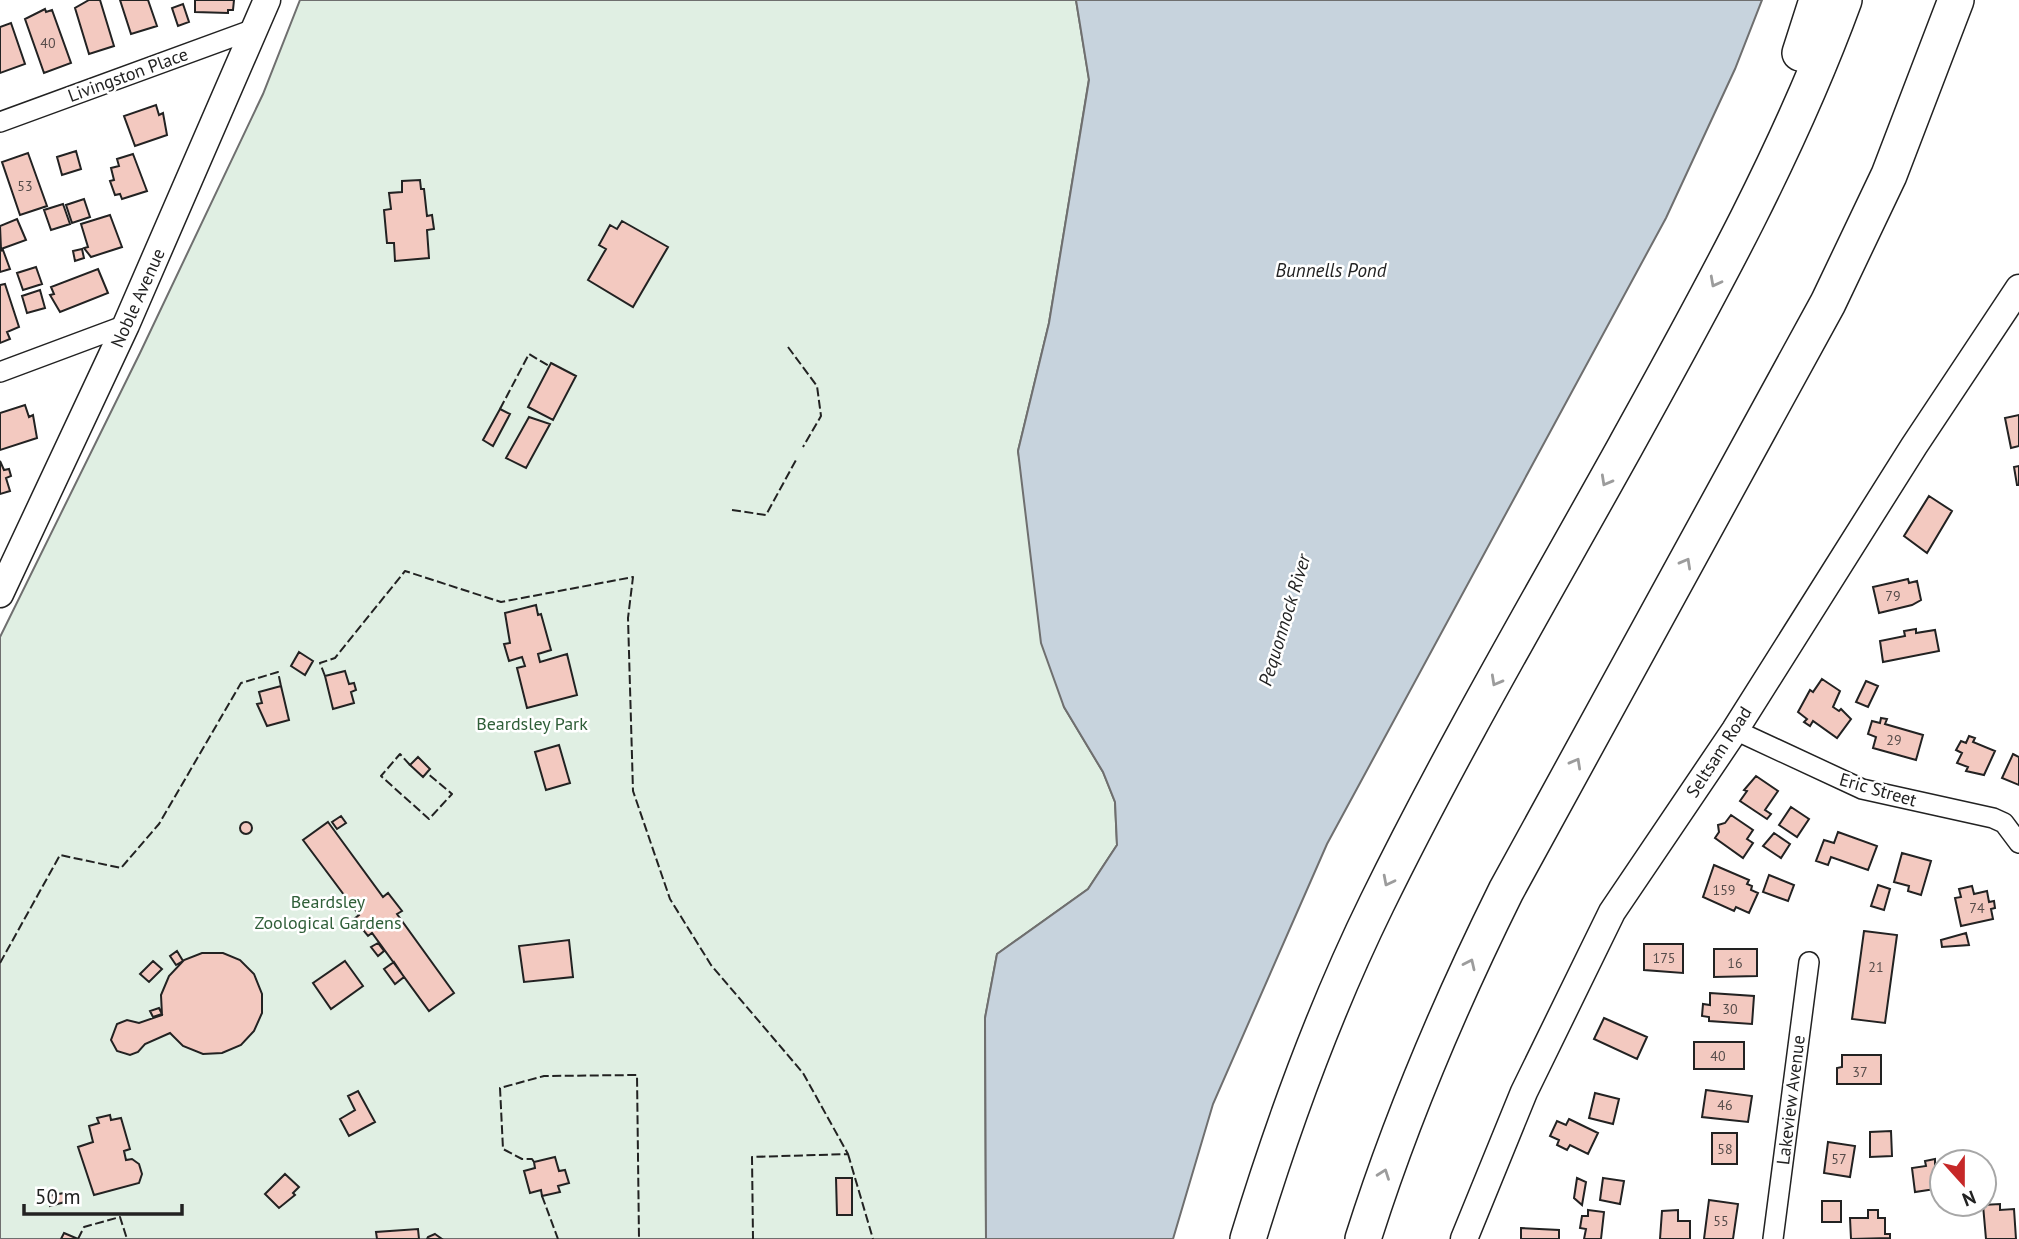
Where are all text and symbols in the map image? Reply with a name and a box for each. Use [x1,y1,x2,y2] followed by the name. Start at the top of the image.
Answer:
[40,34,56,52] house number: 40
[65,42,191,107] street label: Livingston Place
[17,177,33,195] house number: 53
[105,245,170,351] street label: Noble Avenue
[1276,258,1388,282] water label: Bunnells Pond
[1710,275,1724,287] one-way arrow
[1601,474,1614,487] one-way arrow
[1253,549,1316,689] water label: Pequonnock River
[1678,558,1691,571] one-way arrow
[1885,587,1901,605] house number: 79
[1491,673,1504,686] one-way arrow
[1681,702,1757,802] street label: Seltsam Road
[476,712,588,735] park label: Beardsley Park
[1886,731,1902,749] house number: 29
[1568,757,1582,770] one-way arrow
[1837,768,1919,811] street label: Eric Street
[1383,874,1397,886] one-way arrow
[1713,881,1735,899] house number: 159
[254,890,402,934] park label: Beardsley Zoological Gardens
[1969,899,1985,917] house number: 74
[1653,949,1675,967] house number: 175
[1727,954,1743,972] house number: 16
[1868,958,1884,976] house number: 21
[1462,959,1476,971] one-way arrow
[1722,1000,1738,1018] house number: 30
[1771,1034,1810,1166] street label: Lakeview Avenue
[1710,1047,1726,1065] house number: 40
[1852,1063,1868,1081] house number: 37
[1717,1096,1733,1114] house number: 46
[1717,1140,1733,1158] house number: 58
[1928,1148,1998,1218] north arrow
[1831,1150,1847,1168] house number: 57
[1376,1169,1390,1181] one-way arrow
[24,1172,182,1216] scale bar
[35,1183,81,1210] text: 50 m
[1959,1185,1979,1212] text: N
[1713,1212,1729,1230] house number: 55

